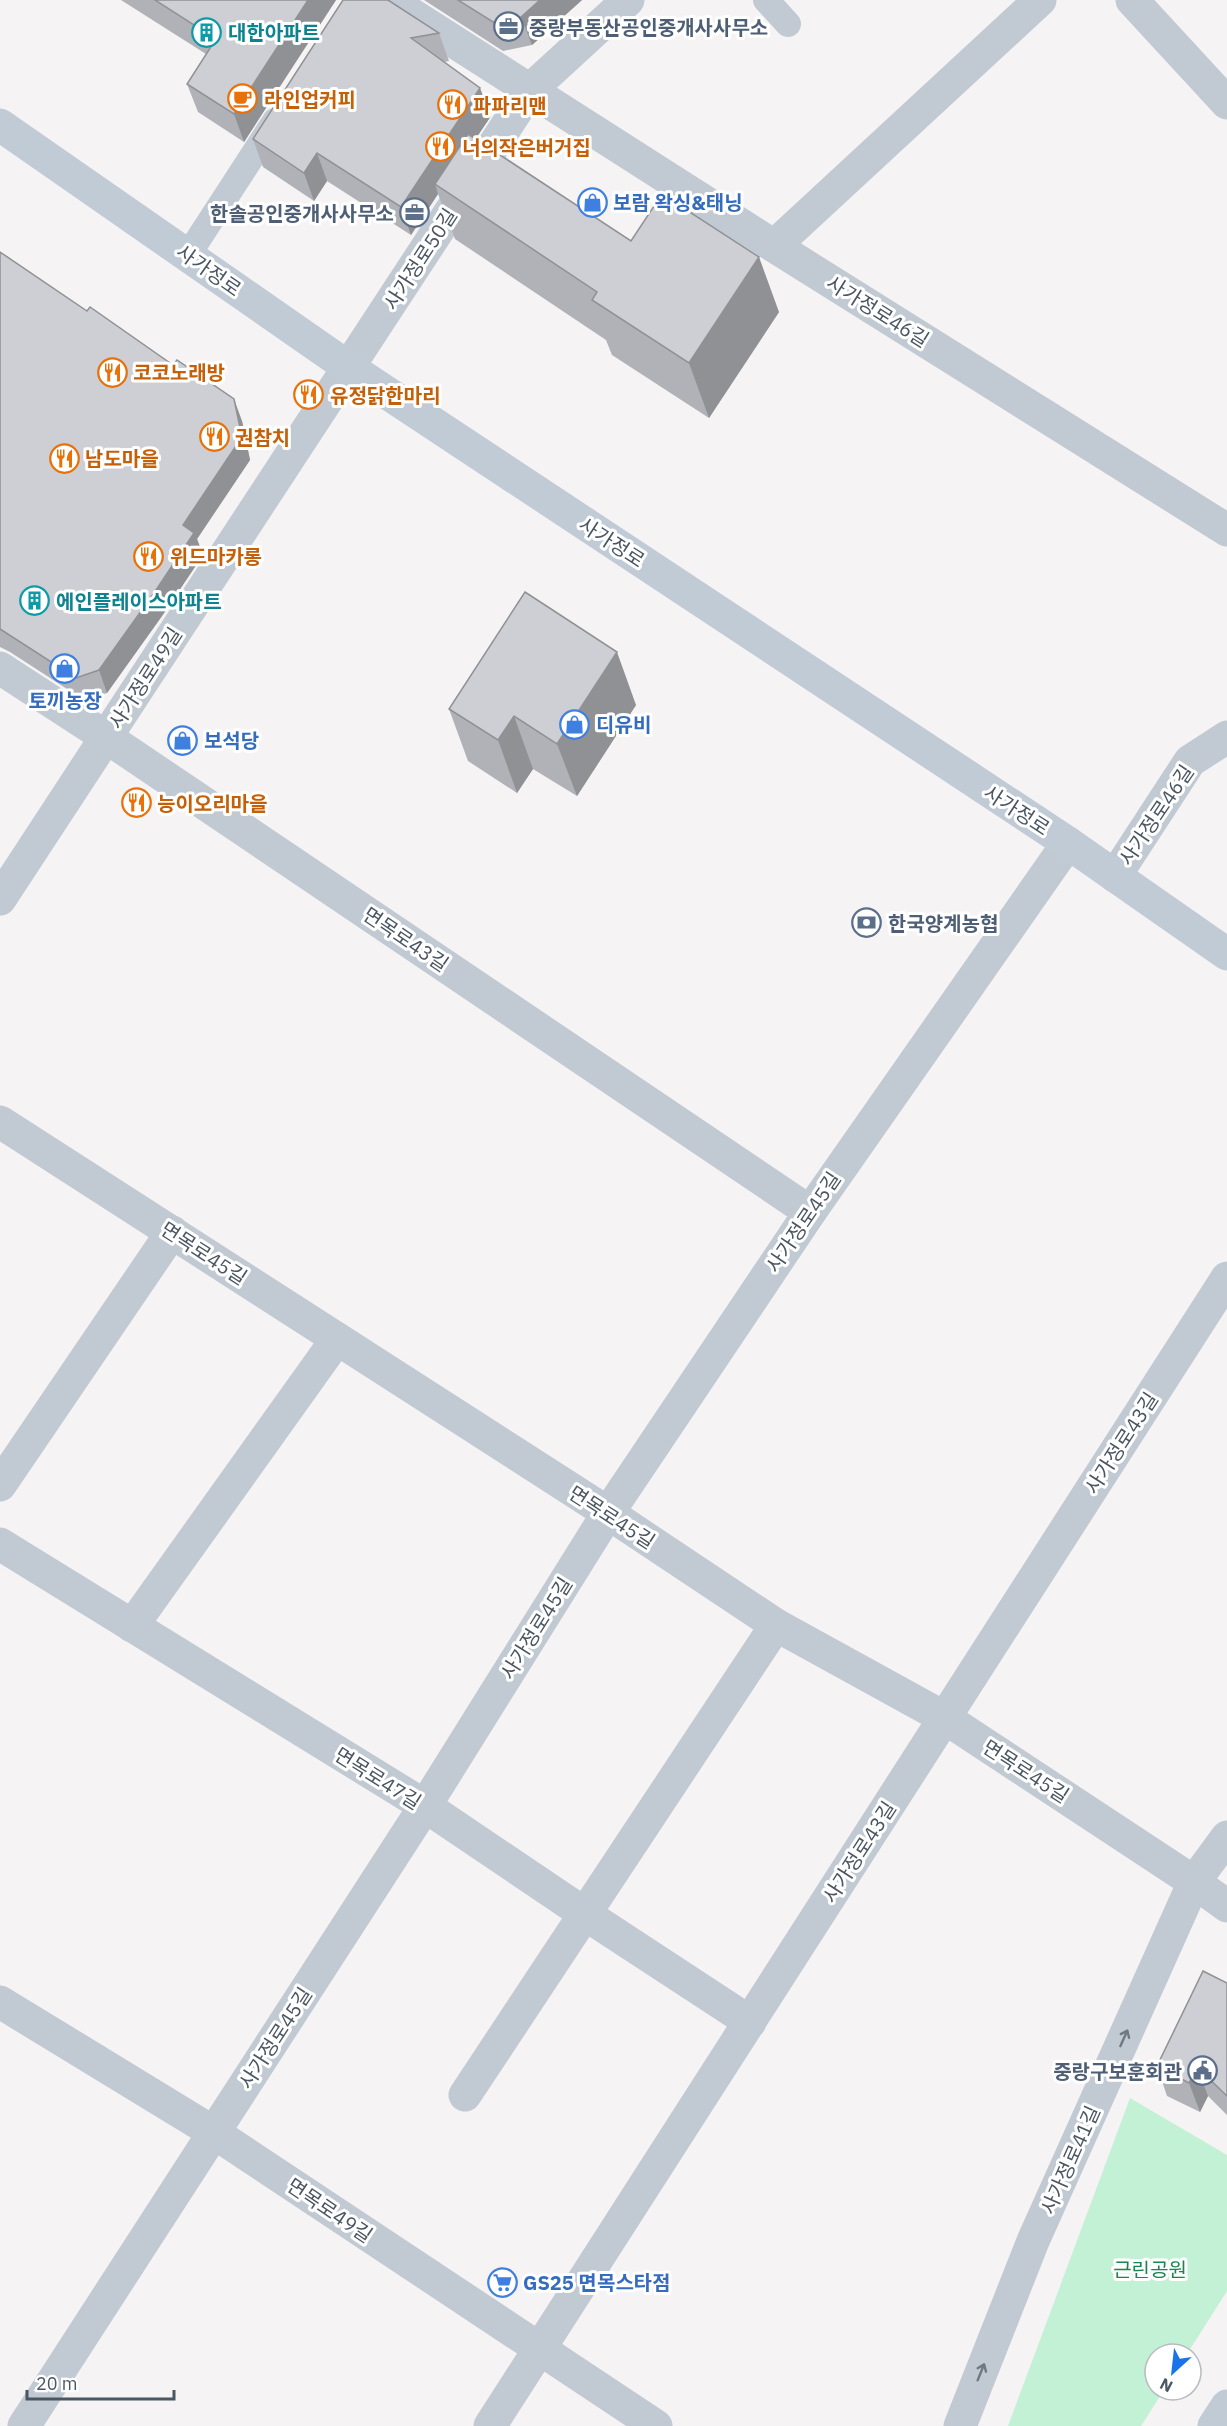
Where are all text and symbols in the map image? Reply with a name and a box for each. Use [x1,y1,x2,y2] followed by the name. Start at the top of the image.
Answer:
[492,11,524,43] office icon: 중랑부동산공인중개사사무소
[529,14,768,41] place label: 중랑부동산공인중개사사무소
[191,16,223,48] building icon: 대한아파트
[228,19,320,46] place label: 대한아파트
[227,83,259,115] cafe icon: 라인업커피
[264,86,356,113] place label: 라인업커피
[436,89,468,121] restaurant icon: 파파리맨
[473,92,547,119] place label: 파파리맨
[425,131,457,163] restaurant icon: 너의작은버거집
[462,134,591,161] place label: 너의작은버거집
[576,186,608,218] shop icon: 보람 왁싱&태닝
[613,189,743,216] place label: 보람 왁싱&태닝
[399,197,431,229] office icon: 한솔공인중개사사무소
[210,200,394,227] place label: 한솔공인중개사사무소
[377,203,463,315] street label: 사가정로50길
[171,238,247,302] street label: 사가정로
[822,269,934,353] street label: 사가정로46길
[96,356,128,388] restaurant icon: 코코노래방
[133,359,225,386] place label: 코코노래방
[293,379,325,411] restaurant icon: 유정닭한마리
[330,382,440,409] place label: 유정닭한마리
[198,421,230,453] restaurant icon: 권참치
[235,424,290,451] place label: 권참치
[48,442,80,474] restaurant icon: 남도마을
[85,445,159,472] place label: 남도마을
[574,511,650,573] street label: 사가정로
[133,540,165,572] restaurant icon: 위드마카롱
[170,543,262,570] place label: 위드마카롱
[19,585,51,617] building icon: 에인플레이스아파트
[56,588,222,615] place label: 에인플레이스아파트
[102,622,188,734] street label: 사가정로49길
[49,653,81,685] shop icon: 토끼농장
[28,687,102,714] place label: 토끼농장
[559,708,591,740] shop icon: 디유비
[596,711,651,738] place label: 디유비
[167,724,199,756] shop icon: 보석당
[204,727,259,754] place label: 보석당
[1112,759,1200,871] street label: 사가정로46길
[979,779,1055,841] street label: 사가정로
[120,787,152,819] restaurant icon: 능이오리마을
[157,790,267,817] place label: 능이오리마을
[358,901,454,977] street label: 면목로43길
[851,907,883,939] bank icon: 한국양계농협
[888,910,998,937] place label: 한국양계농협
[759,1166,847,1278] street label: 사가정로45길
[156,1215,252,1291] street label: 면목로45길
[1078,1387,1164,1499] street label: 사가정로43길
[564,1479,660,1555] street label: 면목로45길
[494,1572,578,1684] street label: 사가정로45길
[978,1733,1074,1809] street label: 면목로45길
[329,1741,427,1815] street label: 면목로47길
[816,1796,902,1908] street label: 사가정로43길
[232,1982,318,2094] street label: 사가정로45길
[1119,2029,1130,2048] one-way arrow
[1187,2055,1219,2087] public building icon: 중랑구보훈회관
[1053,2058,1183,2085] place label: 중랑구보훈회관
[1034,2102,1106,2218] street label: 사가정로41길
[282,2172,378,2248] street label: 면목로49길
[1113,2256,1187,2283] park label: 근린공원
[486,2266,518,2298] supermarket icon: GS25 면목스타점
[523,2269,671,2296] place label: GS25 면목스타점
[1143,2342,1203,2402] north arrow
[27,2363,174,2401] scale bar
[976,2363,987,2381] one-way arrow
[36,2372,78,2395] text: 20 m
[1156,2374,1176,2397] text: N

